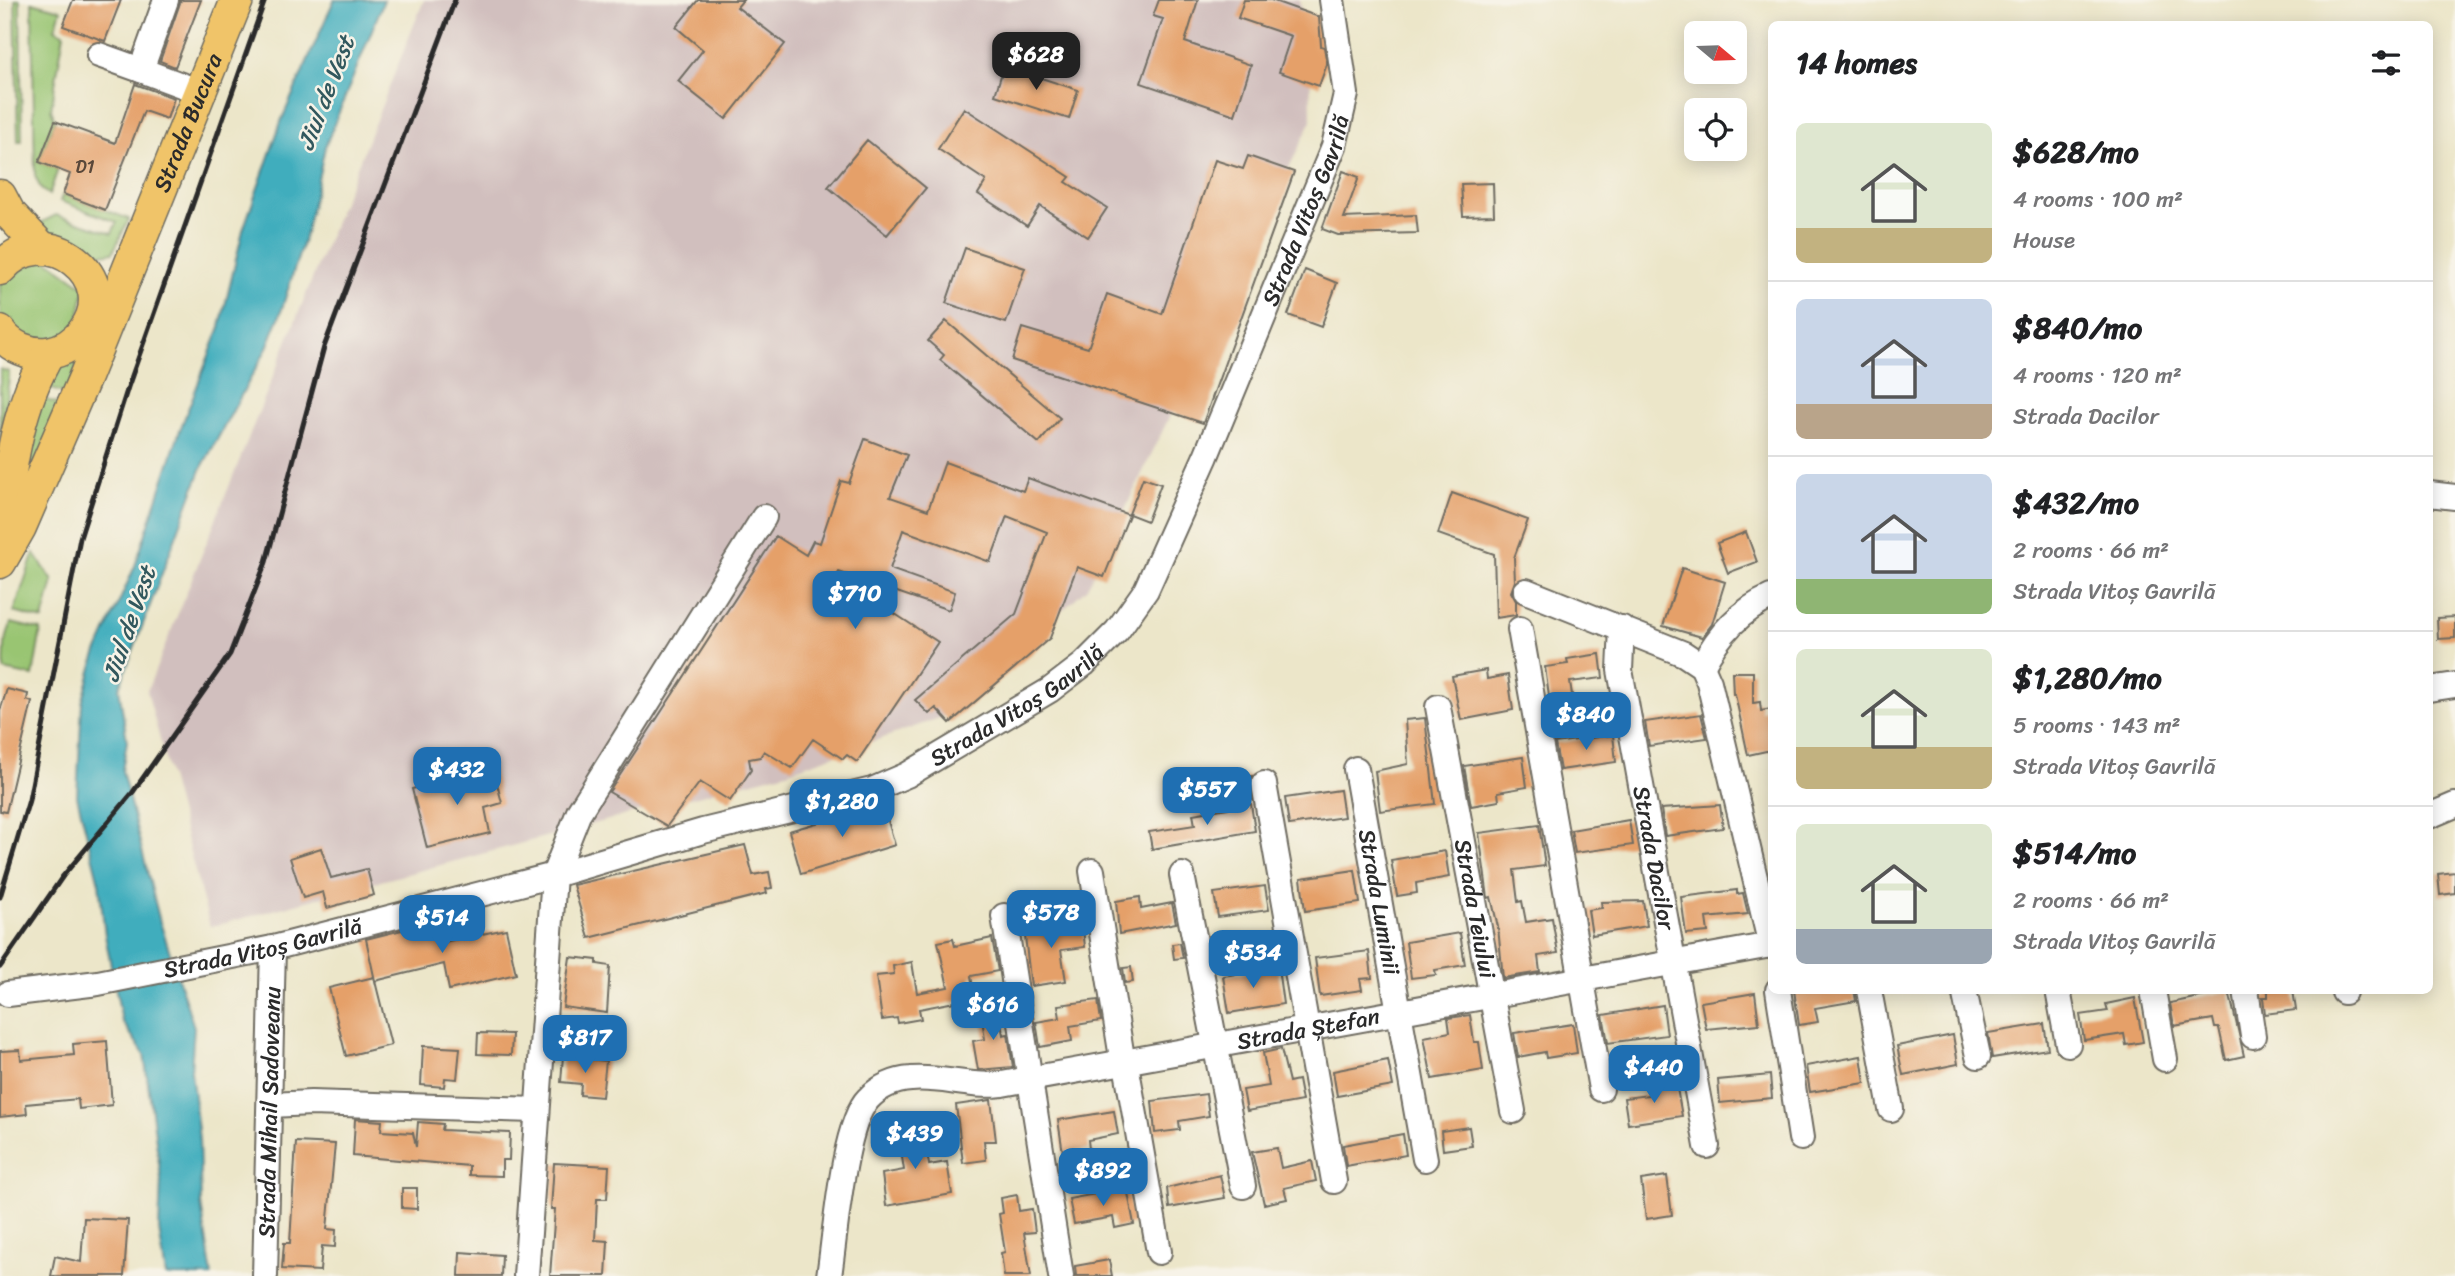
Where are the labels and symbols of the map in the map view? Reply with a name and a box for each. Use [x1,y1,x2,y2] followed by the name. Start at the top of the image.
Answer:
[1684,21,1746,84] north arrow
[285,27,368,156] water label: Jiul de Vest
[995,32,1077,92] pin: $628
[142,47,235,199] street label: Strada Bucura
[1250,110,1362,312] street label: Strada Vitoș Gavrilă
[75,150,95,183] house number: D1
[90,558,169,687] water label: Jiul de Vest
[814,572,896,631] pin: $710
[922,633,1116,778] street label: Strada Vitoș Gavrilă
[1545,692,1627,752] pin: $840
[416,748,498,807] pin: $432
[1166,768,1248,827] pin: $557
[785,780,899,839] pin: $1,280
[1621,782,1687,935] street label: Strada Dacilor
[1346,826,1412,979] street label: Strada Luminii
[1442,836,1508,982] street label: Strada Teiului
[1010,890,1092,950] pin: $578
[401,895,483,955] pin: $514
[160,905,368,990] street label: Strada Vitoș Gavrilă
[1212,930,1294,990] pin: $534
[952,982,1034,1042] pin: $616
[246,985,293,1238] street label: Strada Mihail Sadoveanu
[1233,996,1384,1062] street label: Strada Ștefan
[544,1016,626,1075] pin: $817
[1613,1046,1695,1105] pin: $440
[874,1112,956,1171] pin: $439
[1062,1148,1144,1208] pin: $892

